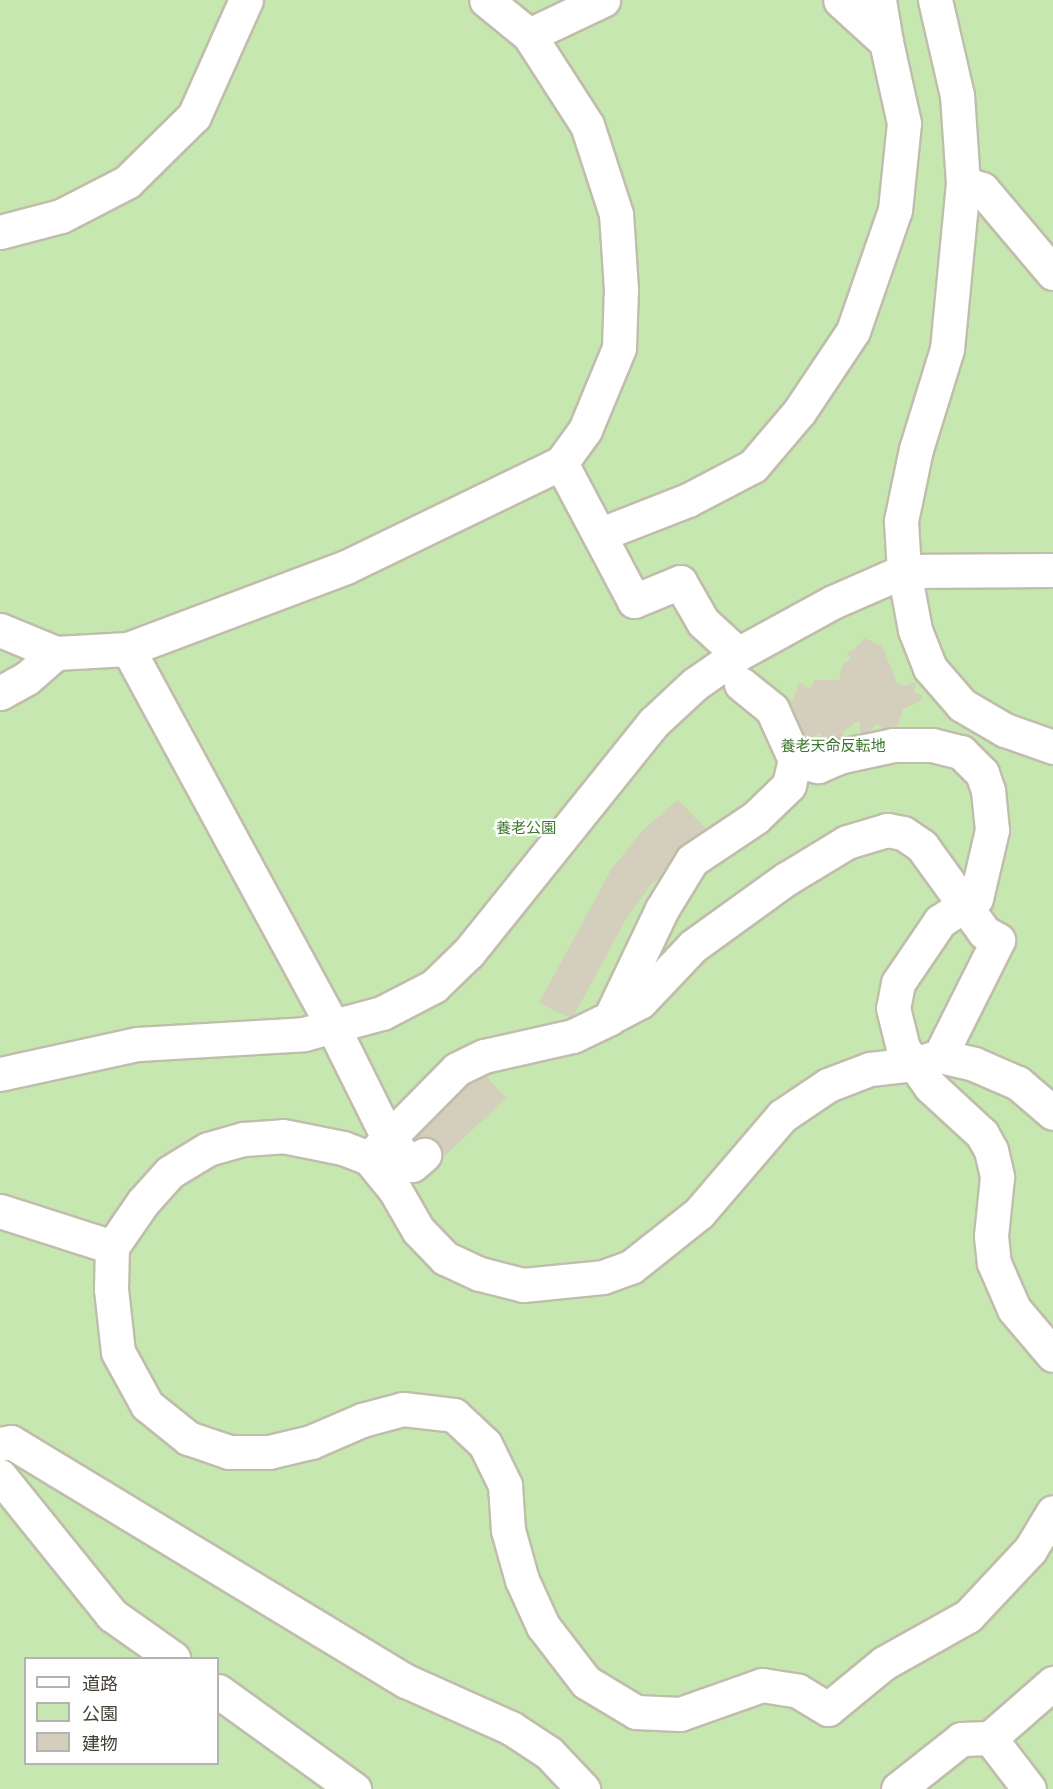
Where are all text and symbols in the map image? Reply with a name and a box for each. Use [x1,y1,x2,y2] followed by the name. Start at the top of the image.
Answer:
[781,738,885,756] park label: 養老天命反転地
[496,820,556,838] park label: 養老公園
[24,1657,219,1765] legend
[82,1673,118,1695] text: 道路
[82,1703,118,1725] text: 公園
[82,1733,118,1755] text: 建物

